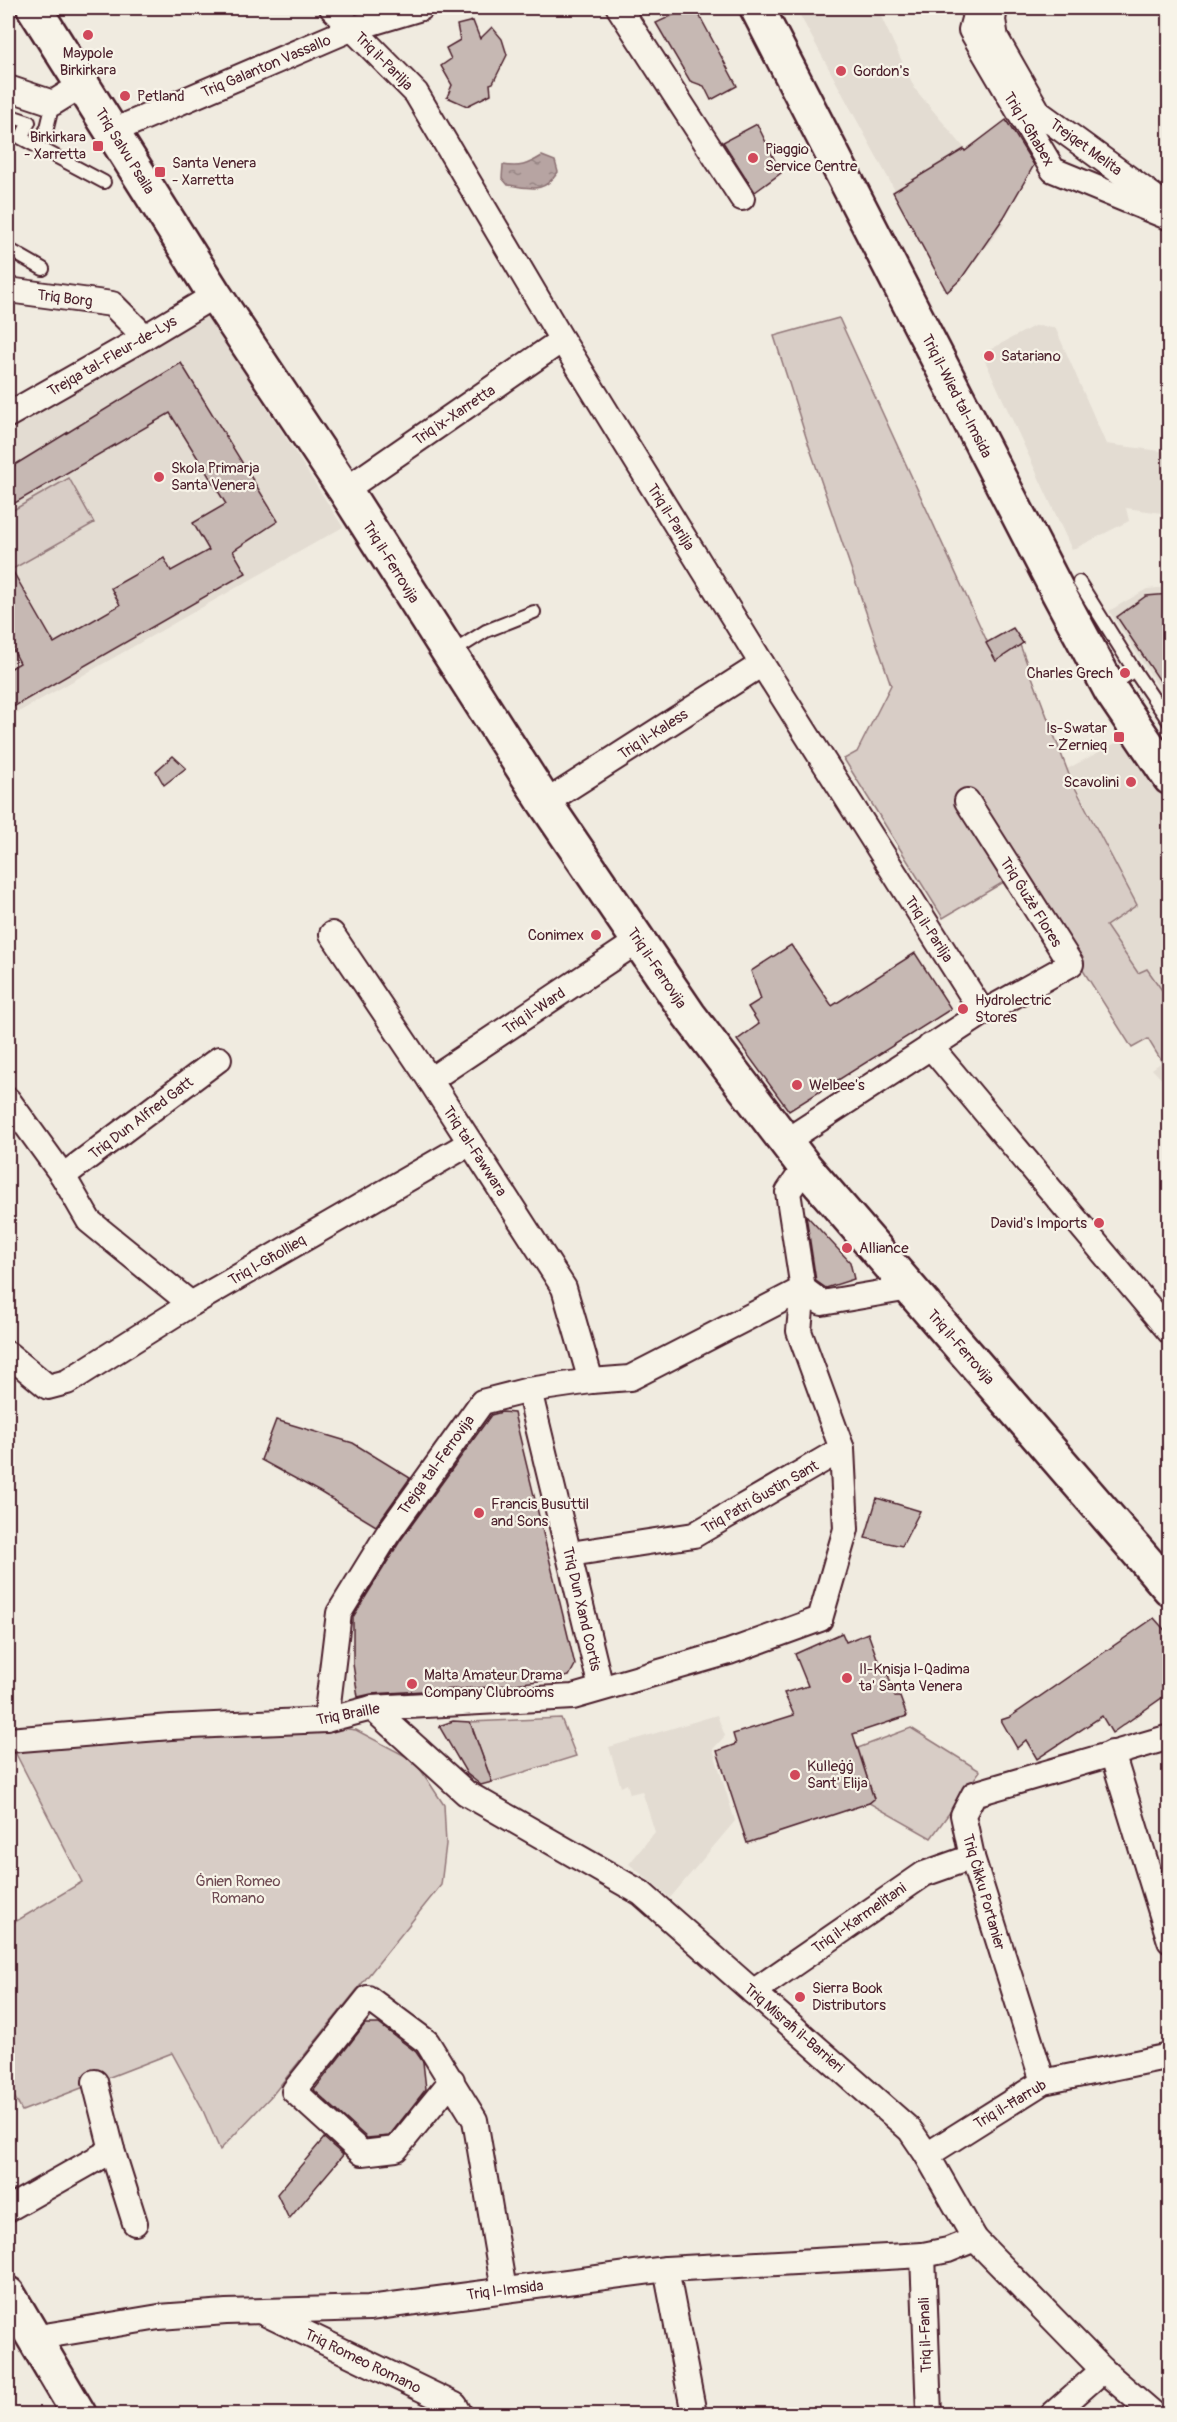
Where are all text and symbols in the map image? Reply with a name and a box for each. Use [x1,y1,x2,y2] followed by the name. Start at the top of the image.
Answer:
[81,28,95,42] marker: Maypole Birkirkara
[350,28,417,95] street label: Triq il-Parilja
[199,31,334,102] street label: Triq Galanton Vassallo
[60,44,116,80] place label: Maypole Birkirkara
[853,62,909,81] place label: Gordon's
[834,64,848,78] marker: Gordon's
[137,87,185,106] place label: Petland
[118,89,132,103] marker: Petland
[999,89,1058,170] street label: Triq l-Għabex
[90,105,159,198] street label: Triq Salvu Psaila
[1046,115,1126,180] street label: Trejqet Melita
[24,128,86,164] place label: Birkirkara - Xarretta
[91,139,105,153] marker: Birkirkara - Xarretta
[765,140,858,176] place label: Piaggio Service Centre
[746,151,760,165] marker: Piaggio Service Centre
[172,154,256,190] place label: Santa Venera - Xarretta
[153,165,167,179] marker: Santa Venera - Xarretta
[36,286,94,311] street label: Triq Borg
[44,312,181,401] street label: Trejqa tal-Fleur-de-Lys
[917,331,996,461] street label: Triq il-Wied tal-Imsida
[1001,347,1061,366] place label: Satariano
[982,349,996,363] marker: Satariano
[410,381,499,450] street label: Triq ix-Xarretta
[171,459,260,495] place label: Skola Primarja Santa Venera
[152,470,166,484] marker: Skola Primarja Santa Venera
[643,480,699,554] street label: Triq il-Parilja
[358,518,423,607] street label: Triq il-Ferrovija
[1026,664,1113,683] place label: Charles Grech
[1118,666,1132,680] marker: Charles Grech
[615,705,692,764] street label: Triq il-Kaless
[1046,719,1108,755] place label: Is-Swatar - Żernieq
[1112,730,1126,744] marker: Is-Swatar - Żernieq
[1064,773,1119,792] place label: Scavolini
[1124,775,1138,789] marker: Scavolini
[995,854,1066,951] street label: Triq Ġużè Flores
[900,893,957,966] street label: Triq il-Parilja
[623,924,691,1012] street label: Triq il-Ferrovija
[528,926,584,945] place label: Conimex
[589,928,603,942] marker: Conimex
[500,984,569,1039] street label: Triq il-Ward
[975,991,1052,1027] place label: Hydrolectric Stores
[956,1002,970,1016] marker: Hydrolectric Stores
[85,1072,198,1164] street label: Triq Dun Alfred Gatt
[809,1076,865,1095] place label: Welbee's
[790,1078,804,1092] marker: Welbee's
[438,1103,511,1200] street label: Triq tal-Fawwara
[990,1214,1087,1233] place label: David's Imports
[1092,1216,1106,1230] marker: David's Imports
[225,1231,309,1290] street label: Triq l-Għollieq
[859,1239,909,1258] place label: Alliance
[840,1241,854,1255] marker: Alliance
[923,1306,998,1389] street label: Triq il-Ferrovija
[394,1412,479,1519] street label: Trejqa tal-Ferrovija
[698,1456,823,1539] street label: Triq Patri Ġustin Sant
[491,1495,589,1531] place label: Francis Busuttil and Sons
[472,1506,486,1520] marker: Francis Busuttil and Sons
[558,1545,605,1673] street label: Triq Dun Xand Cortis
[858,1660,970,1696] place label: Il-Knisja l-Qadima ta' Santa Venera
[424,1666,563,1702] place label: Malta Amateur Drama Company Clubrooms
[840,1671,854,1685] marker: Il-Knisja l-Qadima ta' Santa Venera
[405,1677,419,1691] marker: Malta Amateur Drama Company Clubrooms
[315,1699,382,1730] street label: Triq Braille
[807,1757,868,1793] place label: Kulleġġ Sant' Elija
[788,1768,802,1782] marker: Kulleġġ Sant' Elija
[958,1832,1009,1953] street label: Triq Ċikku Portanier
[195,1872,281,1908] park label: Ġnien Romeo Romano
[808,1879,910,1958] street label: Triq il-Karmelitani
[812,1979,886,2015] place label: Sierra Book Distributors
[740,1980,848,2077] street label: Triq Misraħ il-Barrieri
[793,1990,807,2004] marker: Sierra Book Distributors
[970,2075,1050,2134] street label: Triq il-Ħarrub
[466,2276,545,2305] street label: Triq l-Imsida
[915,2297,936,2373] street label: Triq il-Fanali
[301,2325,424,2398] street label: Triq Romeo Romano

